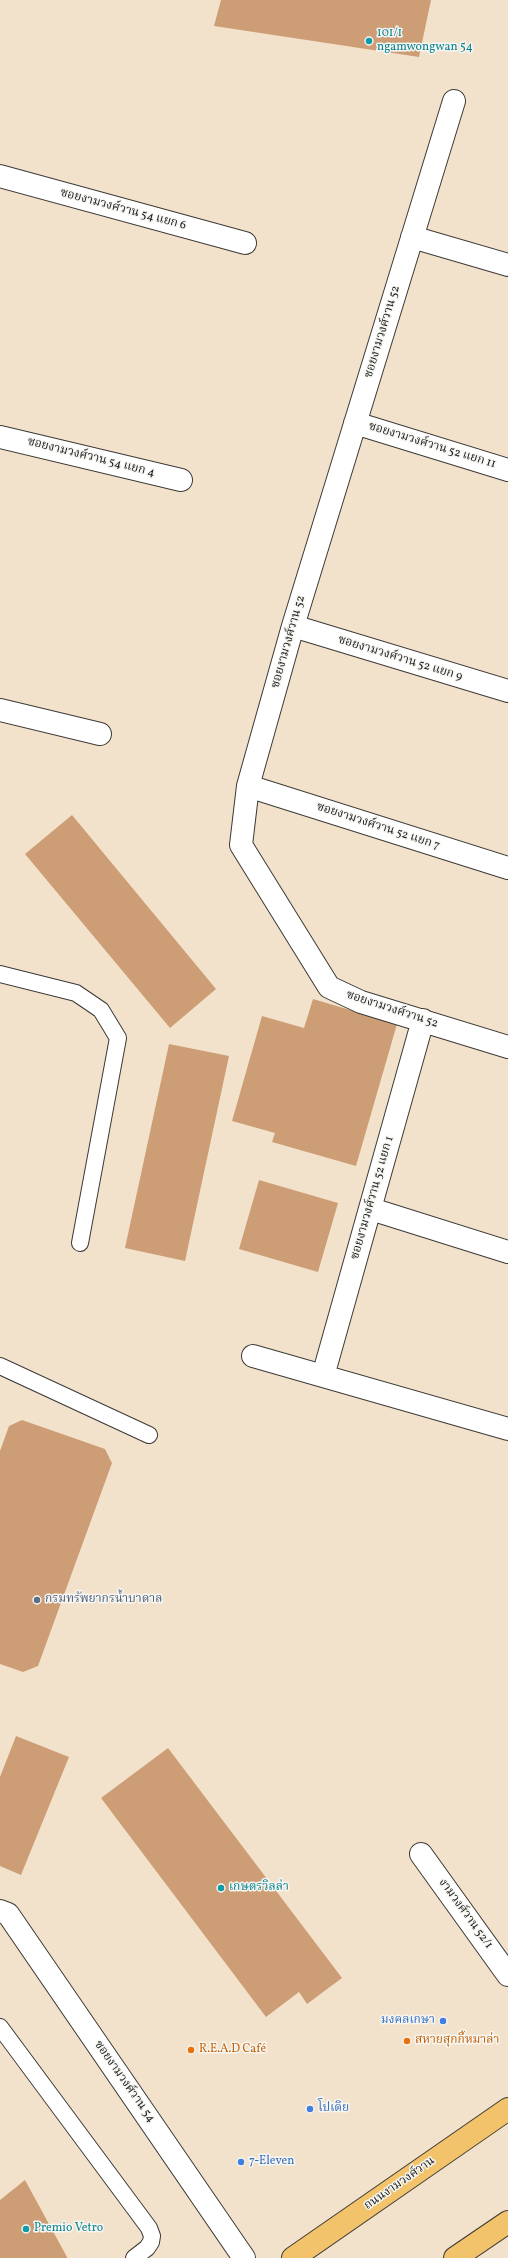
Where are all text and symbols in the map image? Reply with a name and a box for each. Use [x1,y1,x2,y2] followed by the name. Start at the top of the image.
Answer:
[377,27,473,55] place label: 101/1 ngamwongwan 54
[364,36,374,46] marker: 101/1 ngamwongwan 54
[58,186,188,234] street label: ซอยงามวงศ์วาน 54 แยก 6
[362,284,404,380] street label: ซอยงามวงศ์วาน 52
[367,420,497,472] street label: ซอยงามวงศ์วาน 52 แยก 11
[26,435,156,481] street label: ซอยงามวงศ์วาน 54 แยก 4
[269,594,309,690] street label: ซอยงามวงศ์วาน 52
[336,633,464,685] street label: ซอยงามวงศ์วาน 52 แยก 9
[315,800,441,854] street label: ซอยงามวงศ์วาน 52 แยก 7
[344,988,440,1032] street label: ซอยงามวงศ์วาน 52
[348,1135,398,1261] street label: ซอยงามวงศ์วาน 52 แยก 1
[45,1593,162,1607] place label: กรมทรัพยากรน้ำบาดาล
[32,1595,42,1605] marker: กรมทรัพยากรน้ำบาดาล
[435,1876,495,1952] street label: งามวงศ์วาน 52/1
[229,1881,289,1895] place label: เกษตรวิลล่า
[216,1883,226,1893] marker: เกษตรวิลล่า
[381,2014,435,2028] place label: มงคลเกษา
[438,2016,448,2026] marker: มงคลเกษา
[415,2034,499,2048] place label: สหายสุกกี้หมาล่า
[402,2036,412,2046] marker: สหายสุกกี้หมาล่า
[90,2038,158,2126] street label: ซอยงามวงศ์วาน 54
[199,2043,266,2057] place label: R.E.A.D Café
[186,2045,196,2055] marker: R.E.A.D Café
[318,2102,349,2116] place label: โปเดีย
[305,2104,315,2114] marker: โปเดีย
[362,2154,438,2214] street label: ถนนงามวงศ์วาน
[249,2155,294,2169] place label: 7-Eleven
[236,2157,246,2167] marker: 7-Eleven
[34,2222,103,2236] place label: Premio Vetro
[21,2224,31,2234] marker: Premio Vetro

